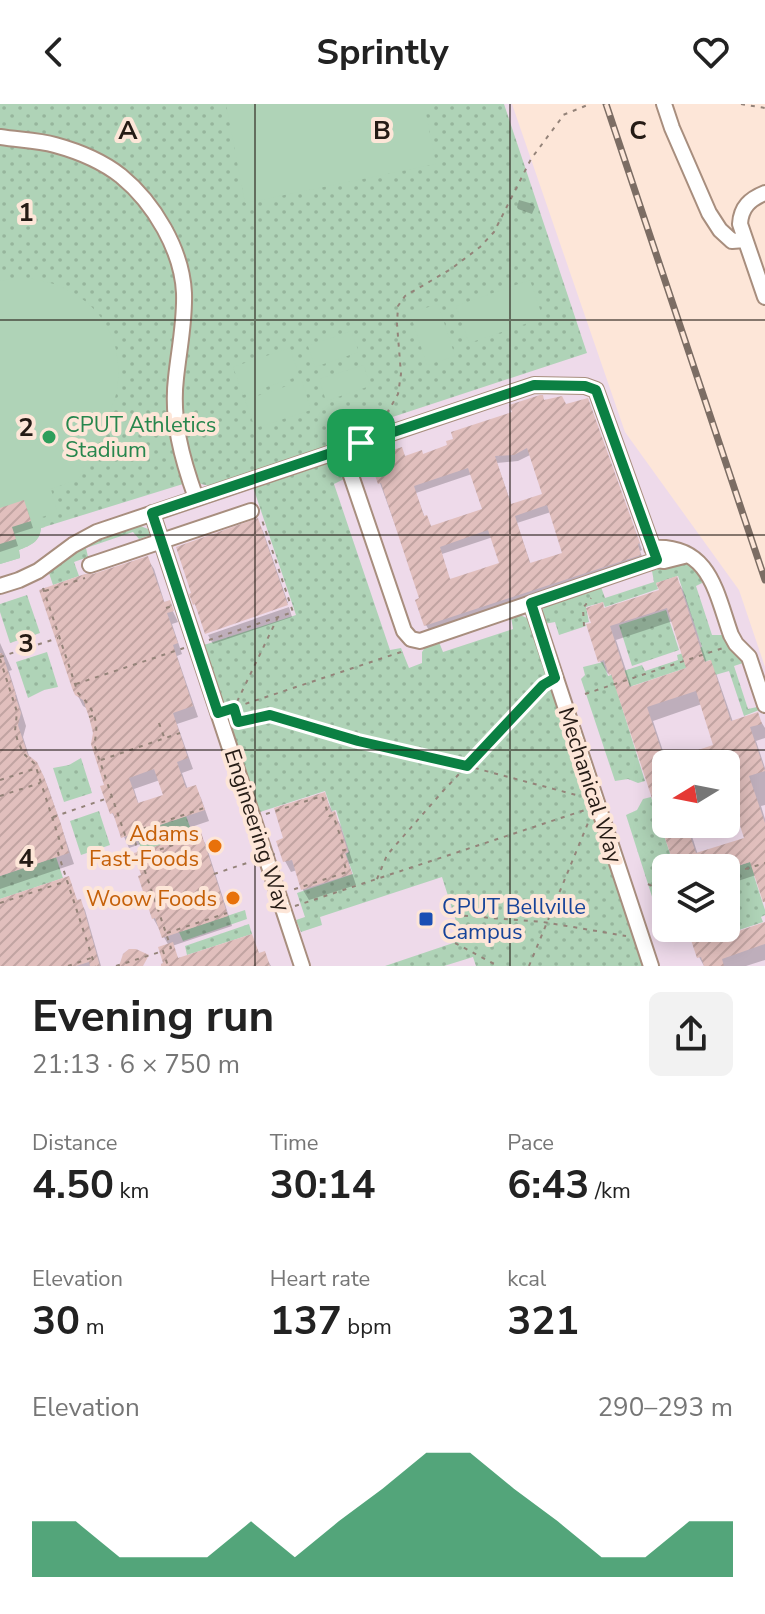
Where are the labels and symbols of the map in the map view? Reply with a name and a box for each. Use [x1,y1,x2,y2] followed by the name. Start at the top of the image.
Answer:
[118,113,138,148] text: A
[373,113,391,148] text: B
[629,113,647,148] text: C
[18,195,34,230] text: 1
[327,409,395,477] pin
[18,410,34,445] text: 2
[65,410,216,465] place label: CPUT Athletics Stadium
[40,428,58,446] marker: CPUT Athletics Stadium
[18,626,34,661] text: 3
[551,704,630,868] street label: Mechanical Way
[217,745,298,916] street label: Engineering Way
[652,750,740,838] north arrow
[89,819,199,874] place label: Adams Fast-Foods
[206,837,224,855] marker: Adams Fast-Foods
[18,841,34,876] text: 4
[86,884,217,914] place label: Woow Foods
[224,889,242,907] marker: Woow Foods
[442,892,586,947] place label: CPUT Bellville Campus
[417,910,435,928] marker: CPUT Bellville Campus

